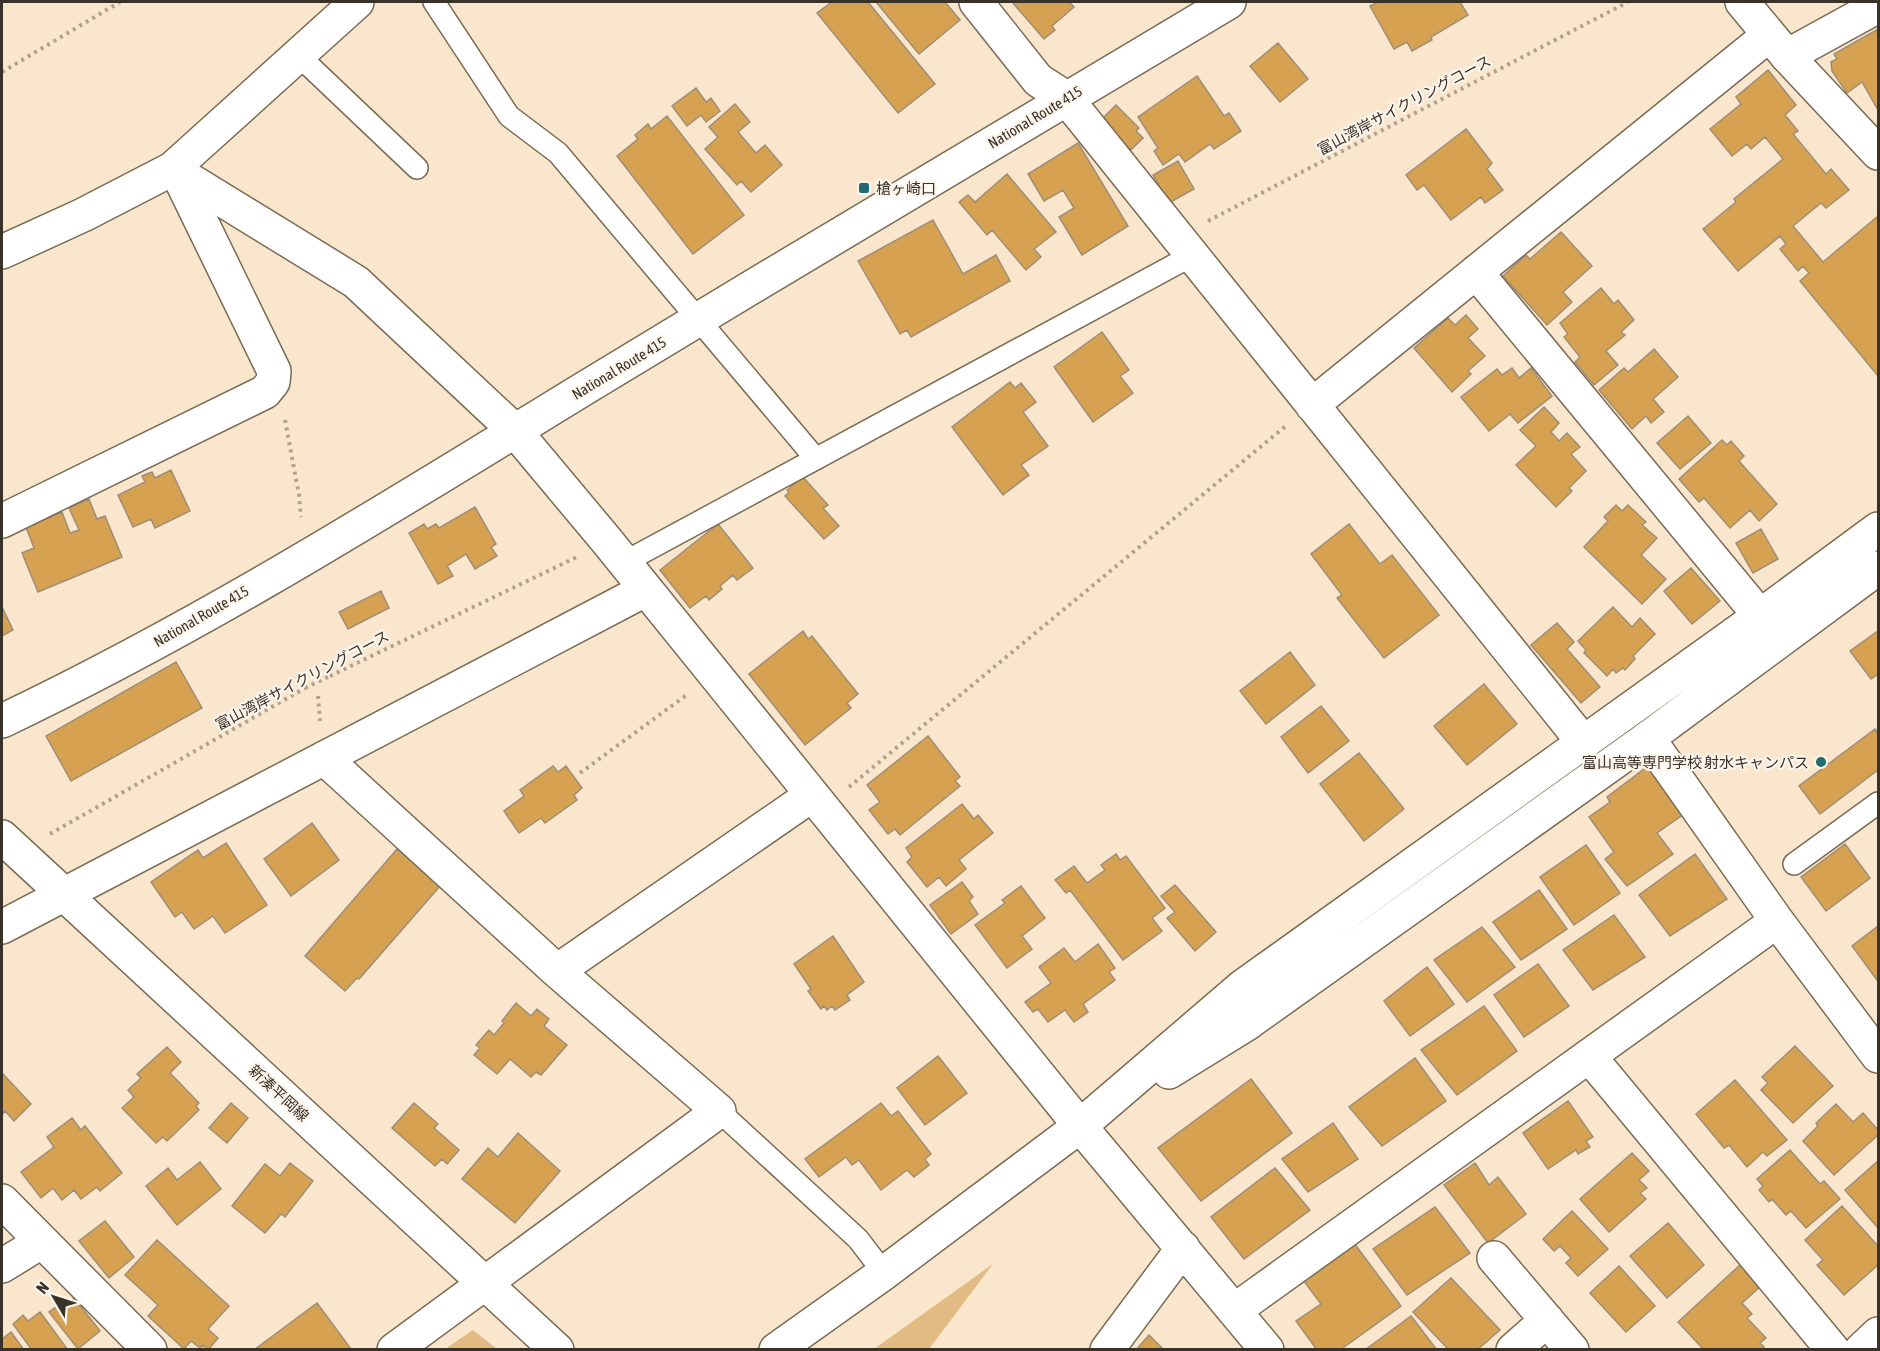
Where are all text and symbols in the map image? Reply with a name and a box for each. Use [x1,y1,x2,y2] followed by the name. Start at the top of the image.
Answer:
[1314,52,1494,158] street label: 富山湾岸サイクリングコース
[985,82,1085,152] street label: National Route 415
[876,180,936,197] place label: 槍ヶ崎口
[857,181,871,195] marker: 槍ヶ崎口
[569,333,669,403] street label: National Route 415
[150,582,252,650] street label: National Route 415
[212,627,392,733] street label: 富山湾岸サイクリングコース
[1582,754,1809,771] place label: 富山高等専門学校 射水キャンパス
[1814,755,1828,769] marker: 富山高等専門学校 射水キャンパス
[246,1061,312,1125] street label: 新湊平岡線
[24,1267,84,1327] north arrow
[32,1278,52,1297] text: N

